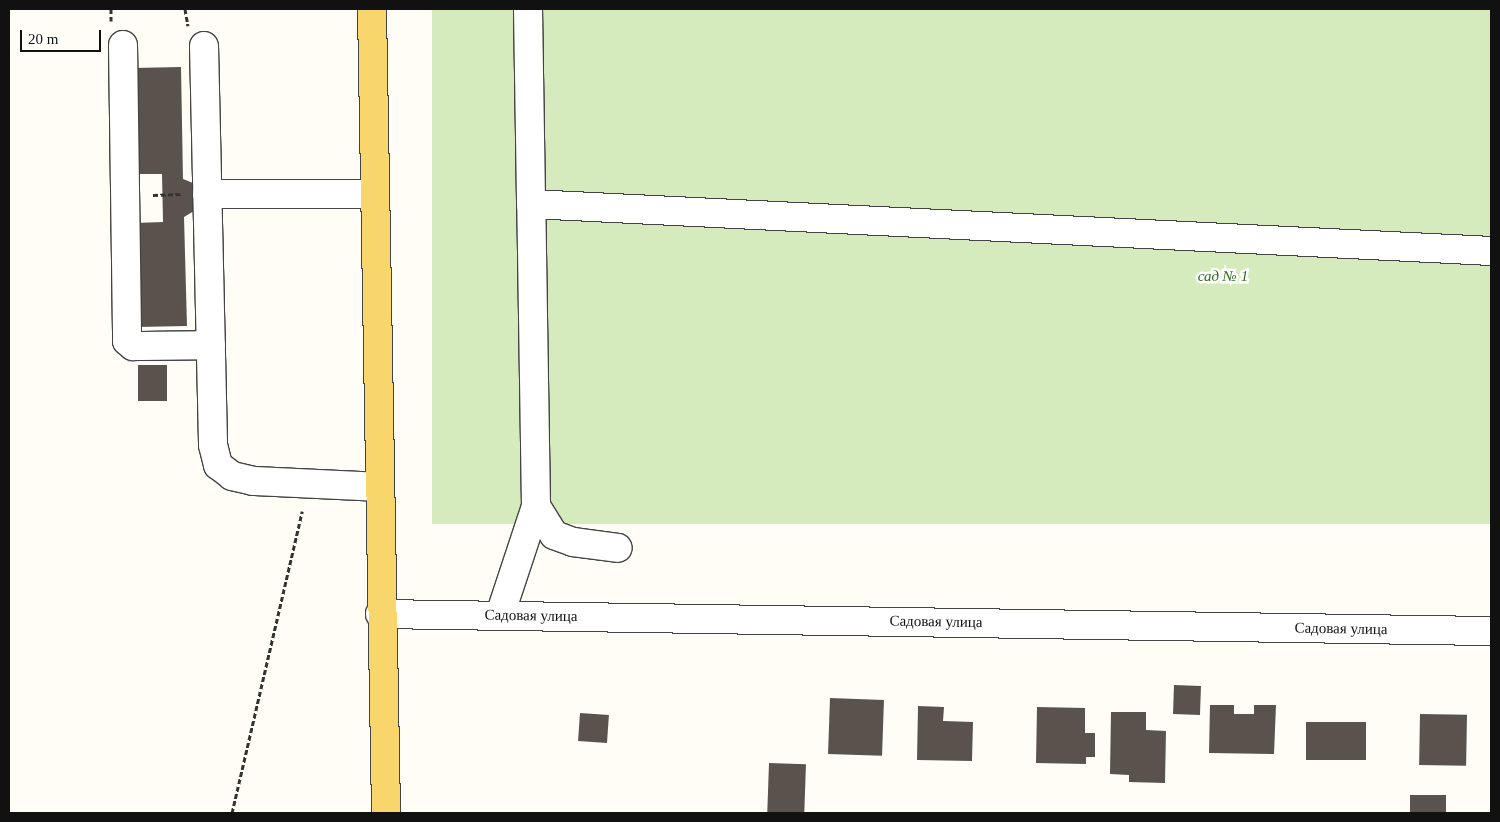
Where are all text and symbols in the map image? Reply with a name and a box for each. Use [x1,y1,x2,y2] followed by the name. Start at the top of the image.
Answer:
[22,20,104,52] scale bar
[28,31,58,47] text: 20 m
[1198,268,1248,286] park label: сад № 1
[484,606,578,626] street label: Садовая улица
[889,612,983,632] street label: Садовая улица
[1294,619,1388,639] street label: Садовая улица

